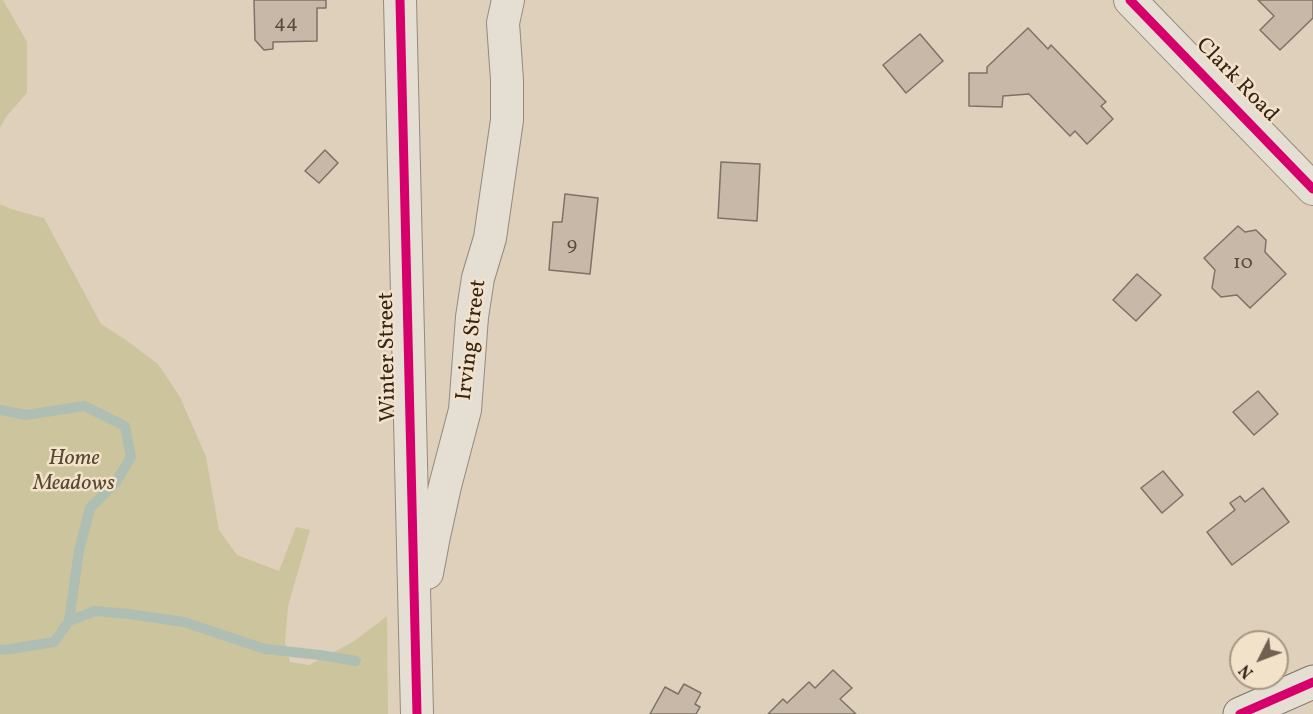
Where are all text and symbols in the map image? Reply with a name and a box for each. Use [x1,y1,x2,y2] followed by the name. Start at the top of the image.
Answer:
[274,12,298,36] house number: 44
[1189,33,1283,129] street label: Clark Road
[567,234,577,258] house number: 9
[1233,252,1253,276] house number: 10
[452,278,494,402] street label: Irving Street
[375,292,403,422] street label: Winter Street
[33,447,115,499] park label: Home Meadows
[1229,630,1289,690] north arrow
[1235,659,1259,682] text: N

